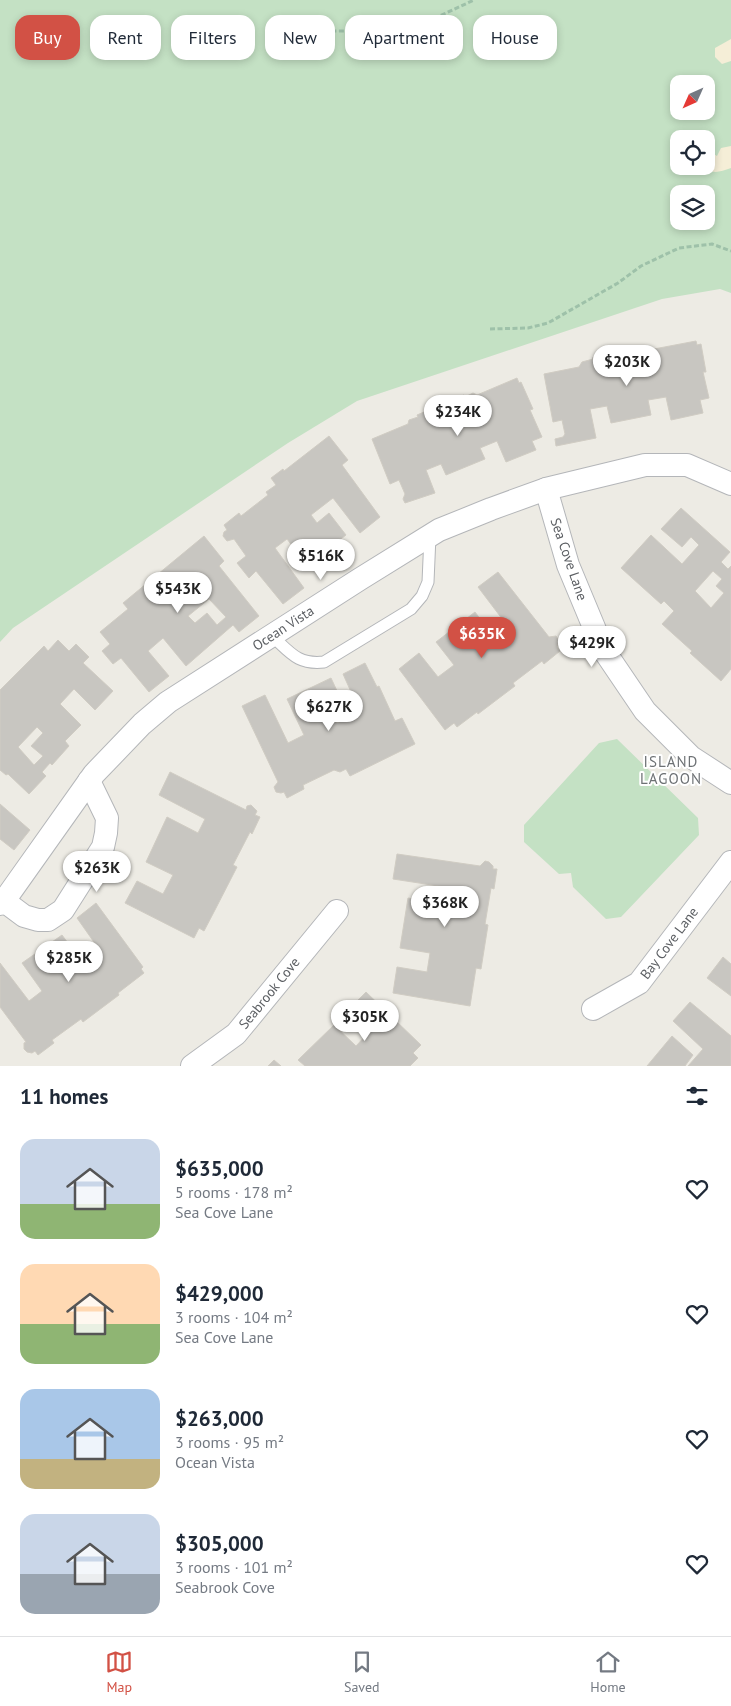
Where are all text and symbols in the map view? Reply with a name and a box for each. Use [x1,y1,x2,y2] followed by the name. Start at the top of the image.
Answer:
[15,15,80,60] chip: Buy
[90,15,161,60] chip: Rent
[171,15,255,60] chip: Filters
[265,15,335,60] chip: New
[345,15,463,60] chip: Apartment
[473,15,557,60] chip: House
[670,75,715,120] north arrow
[670,75,715,230] map controls
[670,130,715,175] button: locate
[670,185,715,230] button: layers
[592,344,662,387] pin: $203K
[604,351,650,371] text: $203K
[423,394,493,437] pin: $234K
[435,401,481,421] text: $234K
[546,515,592,603] street label: Sea Cove Lane
[286,538,356,581] pin: $516K
[298,545,344,565] text: $516K
[143,572,213,614] pin: $543K
[155,578,201,598] text: $543K
[249,601,317,655] street label: Ocean Vista
[447,616,517,659] pin: $635K
[459,623,505,643] text: $635K
[557,626,627,668] pin: $429K
[569,632,615,652] text: $429K
[294,690,364,732] pin: $627K
[306,696,352,716] text: $627K
[640,752,702,788] district label: ISLAND LAGOON
[62,850,132,893] pin: $263K
[74,857,120,877] text: $263K
[410,886,480,928] pin: $368K
[422,892,468,912] text: $368K
[636,903,702,983] street label: Bay Cove Lane
[34,940,104,983] pin: $285K
[46,947,92,967] text: $285K
[235,953,303,1033] street label: Seabrook Cove
[330,1000,400,1042] pin: $305K
[342,1006,388,1026] text: $305K
[683,1082,711,1110] icon: filters
[20,1083,108,1110] text: 11 homes
[175,1155,264,1182] text: $635,000
[60,1159,120,1219] icon: home
[683,1175,711,1203] icon: heart
[175,1182,293,1202] text: 5 rooms · 178 m²
[175,1202,274,1222] text: Sea Cove Lane
[175,1280,264,1307] text: $429,000
[60,1284,120,1344] icon: home
[683,1300,711,1328] icon: heart
[175,1307,293,1327] text: 3 rooms · 104 m²
[175,1327,274,1347] text: Sea Cove Lane
[175,1405,264,1432] text: $263,000
[60,1409,120,1469] icon: home
[683,1425,711,1453] icon: heart
[175,1432,284,1452] text: 3 rooms · 95 m²
[175,1452,255,1472] text: Ocean Vista
[175,1530,264,1557] text: $305,000
[60,1534,120,1594] icon: home
[683,1550,711,1578] icon: heart
[175,1557,293,1577] text: 3 rooms · 101 m²
[175,1577,275,1597] text: Seabrook Cove
[105,1648,133,1696] tab: Map
[344,1648,380,1696] tab: Saved
[590,1648,626,1696] tab: Home

